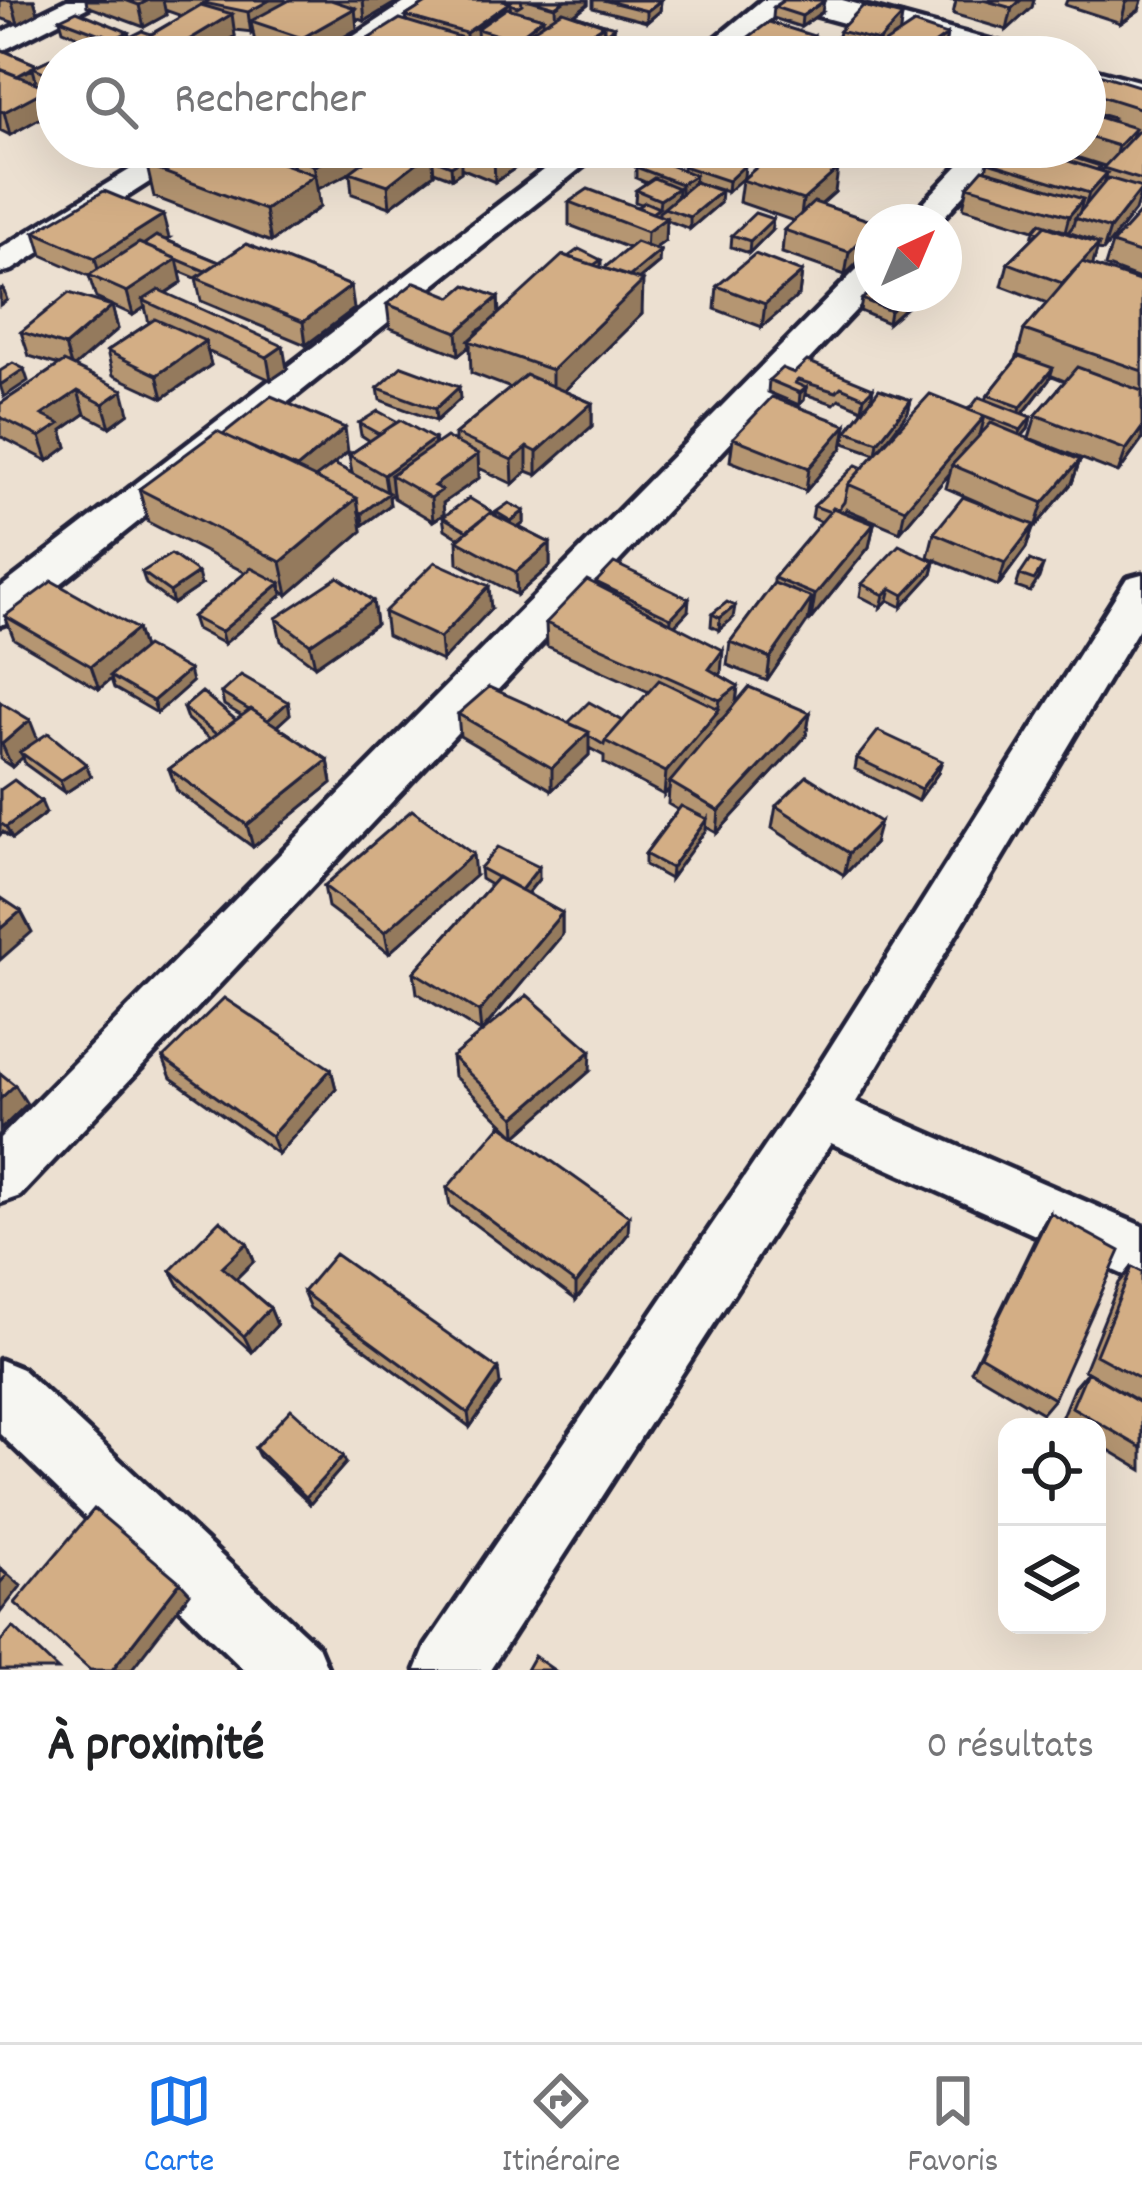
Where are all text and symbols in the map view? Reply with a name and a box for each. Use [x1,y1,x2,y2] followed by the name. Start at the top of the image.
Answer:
[36,36,1106,168] search box
[78,69,144,135] icon: search
[174,70,366,134] text: Rechercher
[854,204,962,312] north arrow
[998,1418,1106,1634] map controls
[998,1418,1106,1526] button: locate
[998,1526,1106,1634] button: layers
[48,1712,265,1784] text: À proximité
[927,1721,1094,1776] text: 0 résultats
[144,2068,214,2187] tab: Carte
[502,2068,620,2187] tab: Itinéraire
[907,2068,998,2187] tab: Favoris

